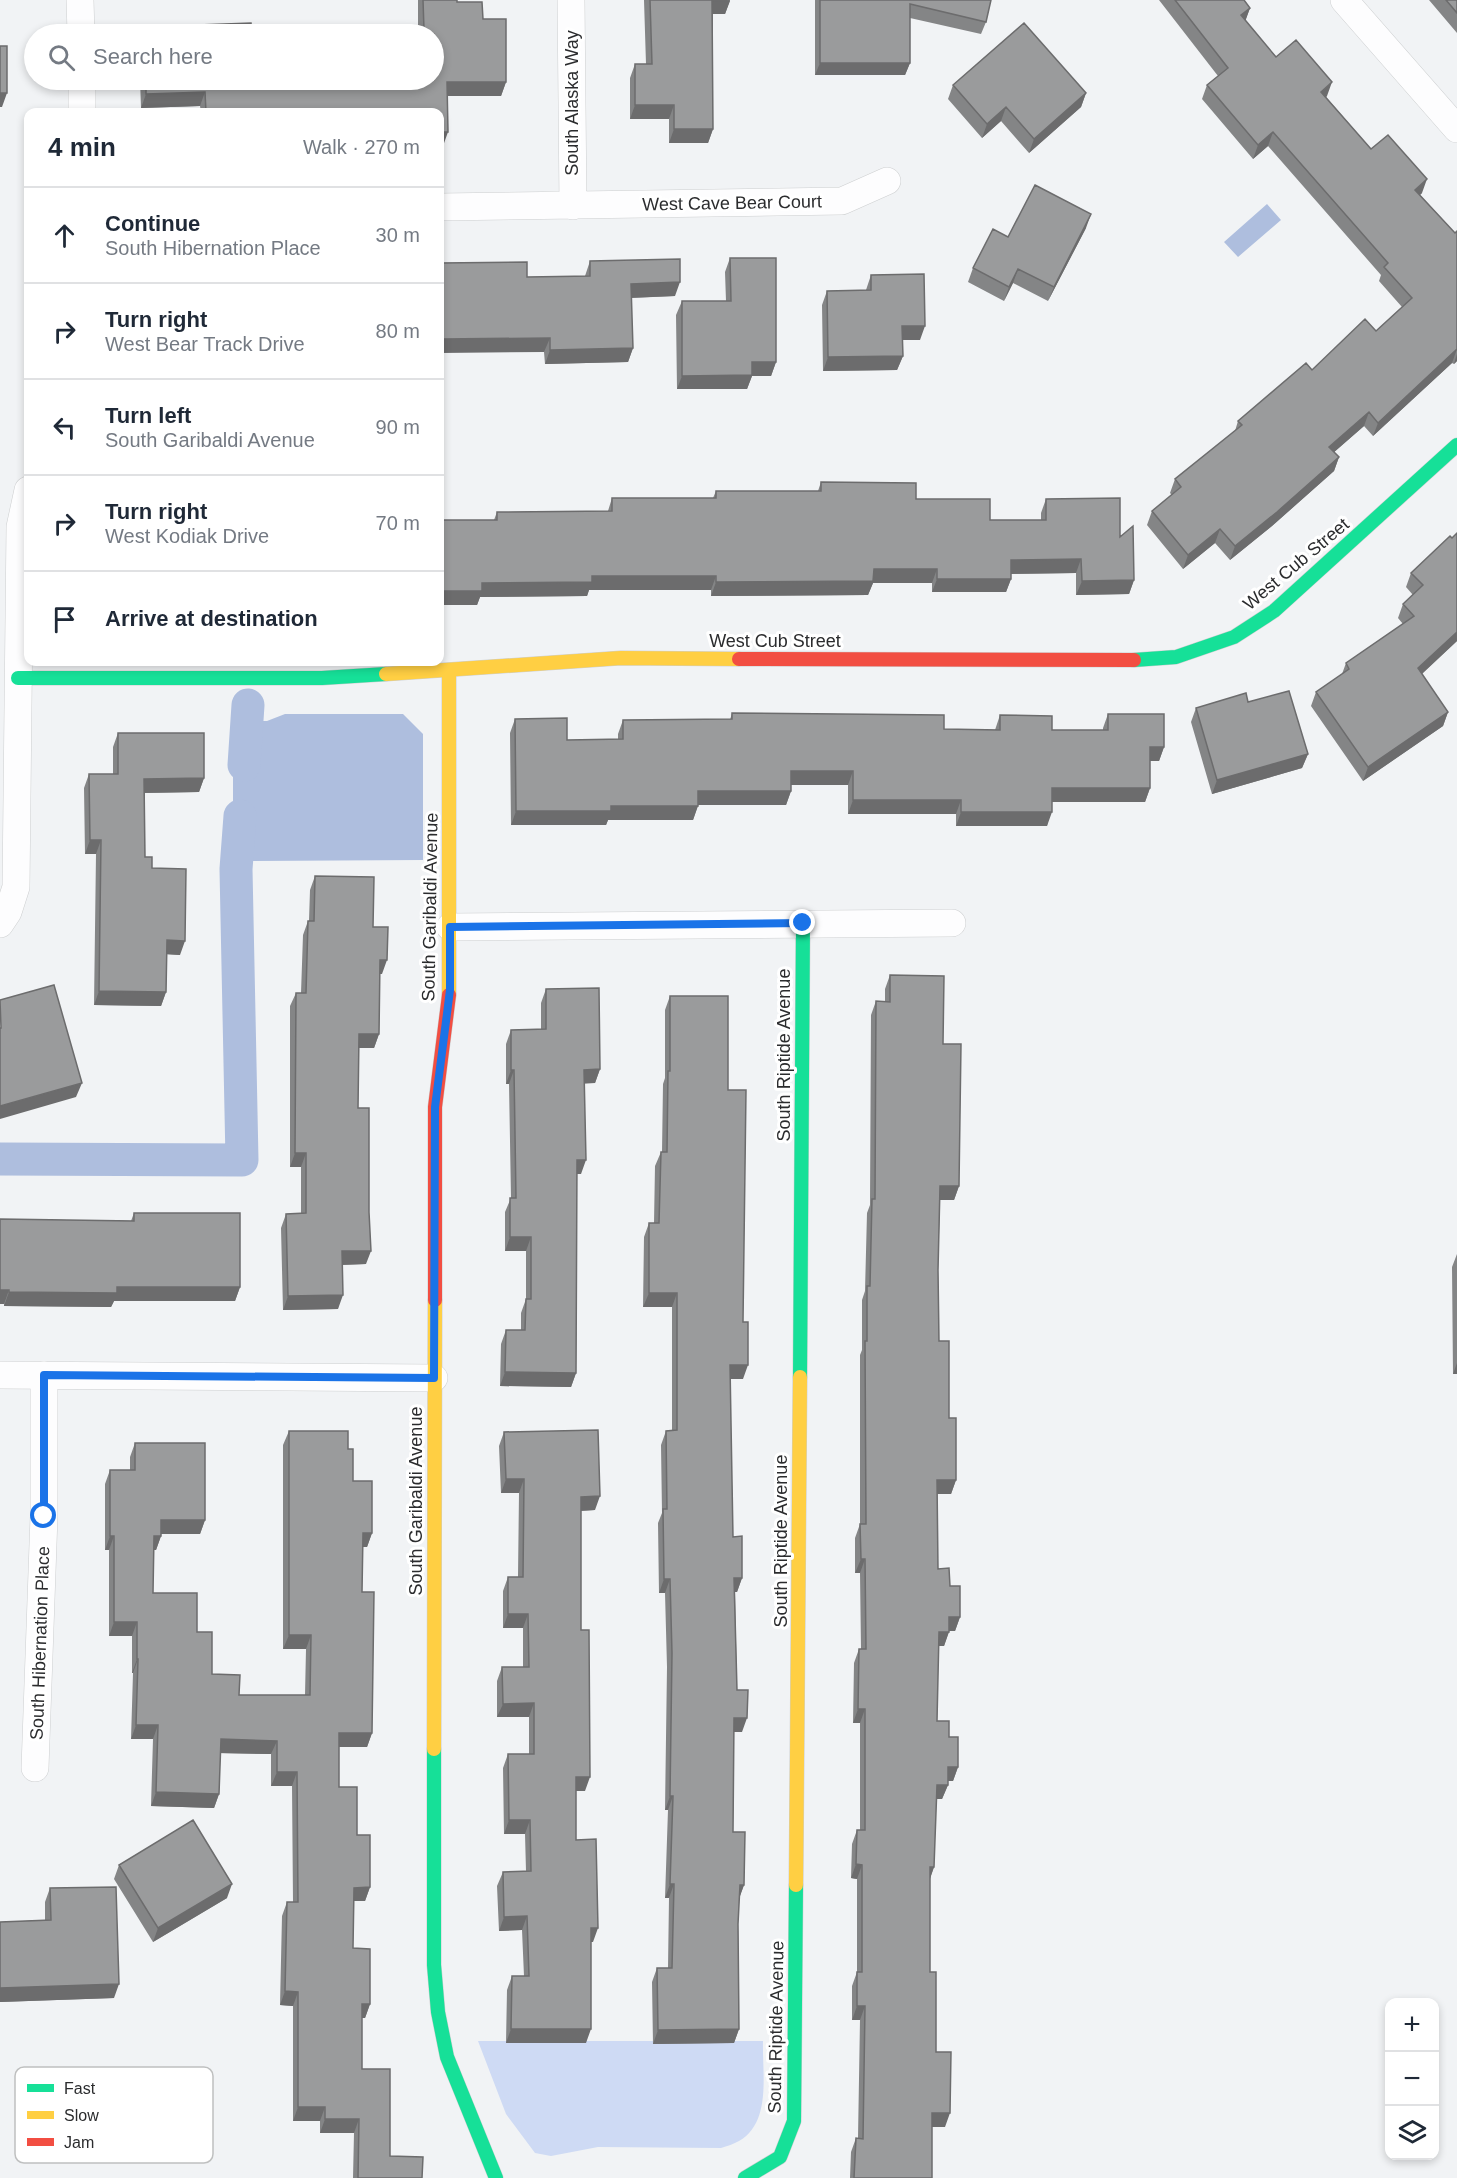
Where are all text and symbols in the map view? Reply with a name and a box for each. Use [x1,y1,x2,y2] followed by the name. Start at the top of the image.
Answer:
[24,24,444,90] search box
[562,30,582,176] street label: South Alaska Way
[45,41,78,74] icon: search
[93,44,213,69] text: Search here
[48,132,116,162] text: 4 min
[303,136,420,158] text: Walk · 270 m
[642,191,822,215] street label: West Cave Bear Court
[105,211,200,236] text: Continue
[48,219,81,252] icon: ahead
[376,224,420,246] text: 30 m
[105,237,321,259] text: South Hibernation Place
[105,307,207,332] text: Turn right
[48,315,81,348] icon: right
[376,320,420,342] text: 80 m
[105,333,305,355] text: West Bear Track Drive
[105,403,191,428] text: Turn left
[48,411,81,444] icon: left
[376,416,420,438] text: 90 m
[105,429,315,451] text: South Garibaldi Avenue
[105,499,207,524] text: Turn right
[48,507,81,540] icon: right
[376,512,420,534] text: 70 m
[1239,514,1353,614] street label: West Cub Street
[105,525,269,547] text: West Kodiak Drive
[48,603,81,636] icon: arrive
[105,606,318,631] text: Arrive at destination
[709,631,841,651] street label: West Cub Street
[418,812,442,1002] street label: South Garibaldi Avenue
[789,909,815,935] route end
[774,969,794,1141] street label: South Riptide Avenue
[406,1407,426,1595] street label: South Garibaldi Avenue
[771,1455,791,1627] street label: South Riptide Avenue
[30,1502,56,1528] route start
[27,1546,53,1740] street label: South Hibernation Place
[764,1940,788,2114] street label: South Riptide Avenue
[1385,1998,1439,2160] map controls
[1385,1998,1439,2052] button: +
[1385,2052,1439,2106] button: −
[15,2067,213,2163] legend
[64,2080,96,2097] text: Fast
[1385,2106,1439,2160] button: layers
[64,2107,99,2124] text: Slow
[64,2134,94,2151] text: Jam

